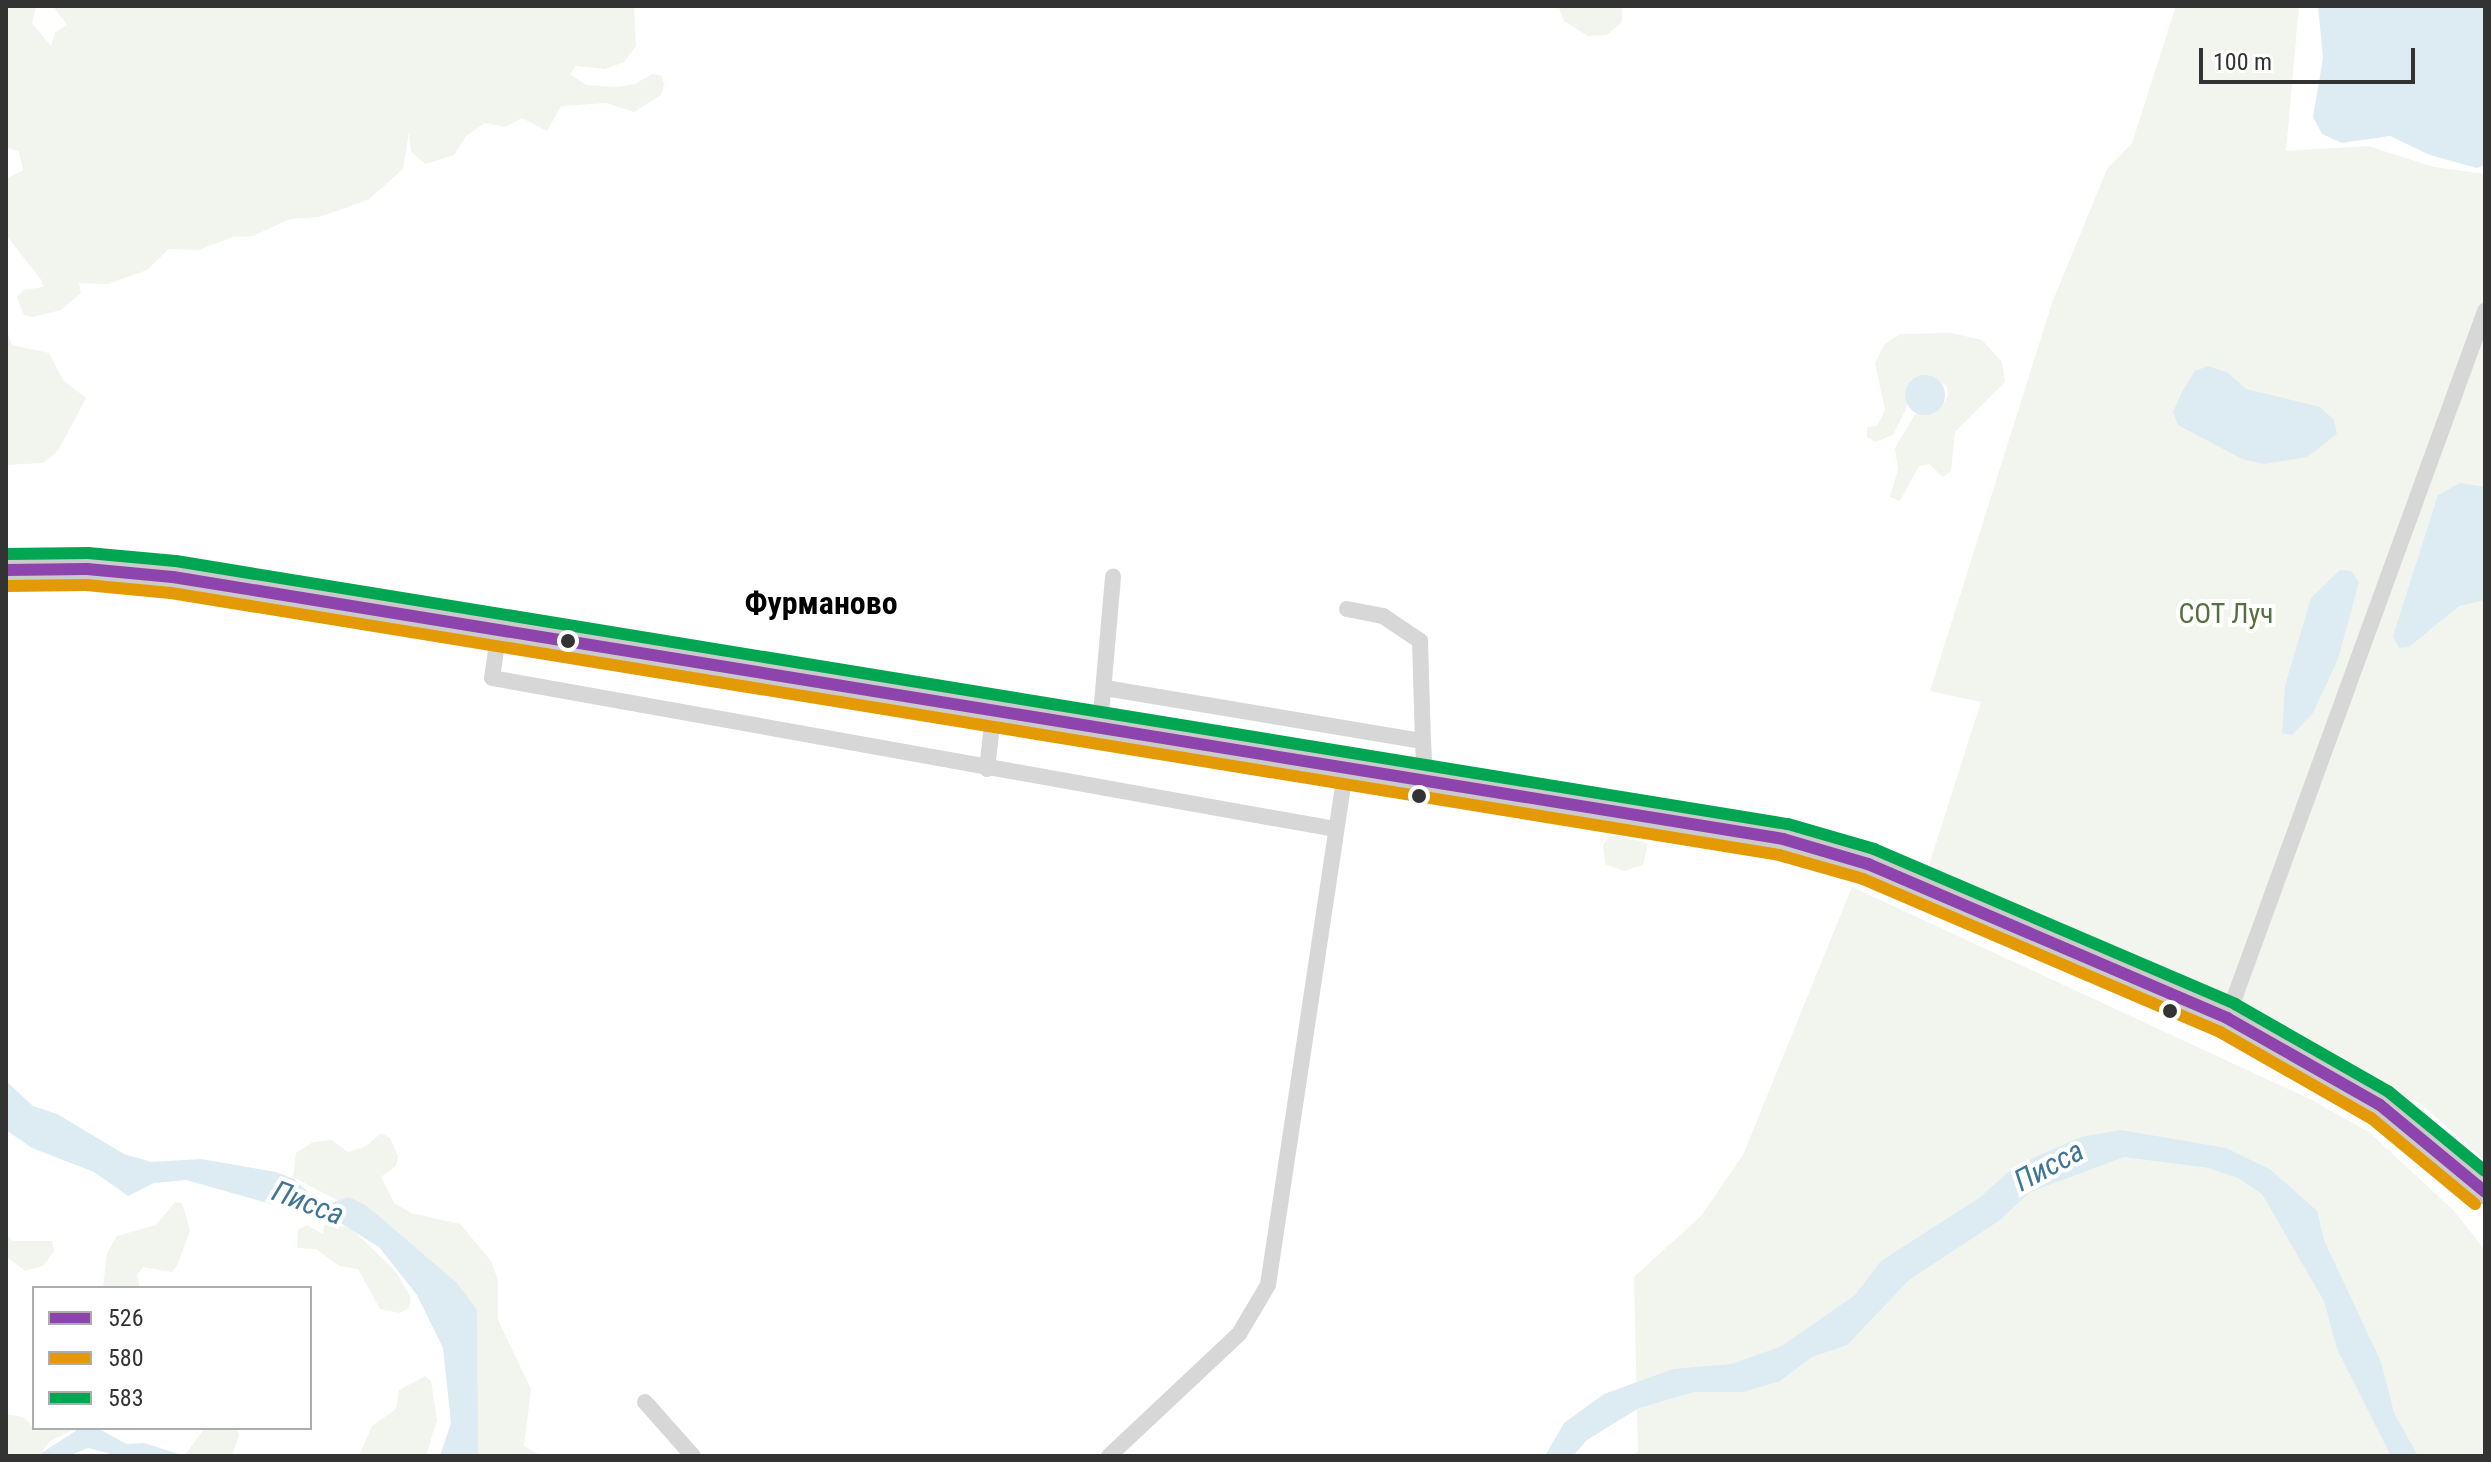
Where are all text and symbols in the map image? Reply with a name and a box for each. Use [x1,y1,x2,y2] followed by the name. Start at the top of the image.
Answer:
[2203,32,2419,82] scale bar
[2213,48,2272,76] text: 100 m
[744,584,898,622] district label: Фурманово
[2178,597,2274,631] park label: СОТ Луч
[560,633,576,649] unlabelled marker
[1411,788,1427,804] unlabelled marker
[2162,1003,2178,1019] unlabelled marker
[2008,1133,2090,1199] water label: Писса
[267,1173,349,1233] water label: Писса
[32,1286,312,1430] legend
[108,1304,144,1332] text: 526
[108,1344,144,1372] text: 580
[108,1384,144,1412] text: 583

